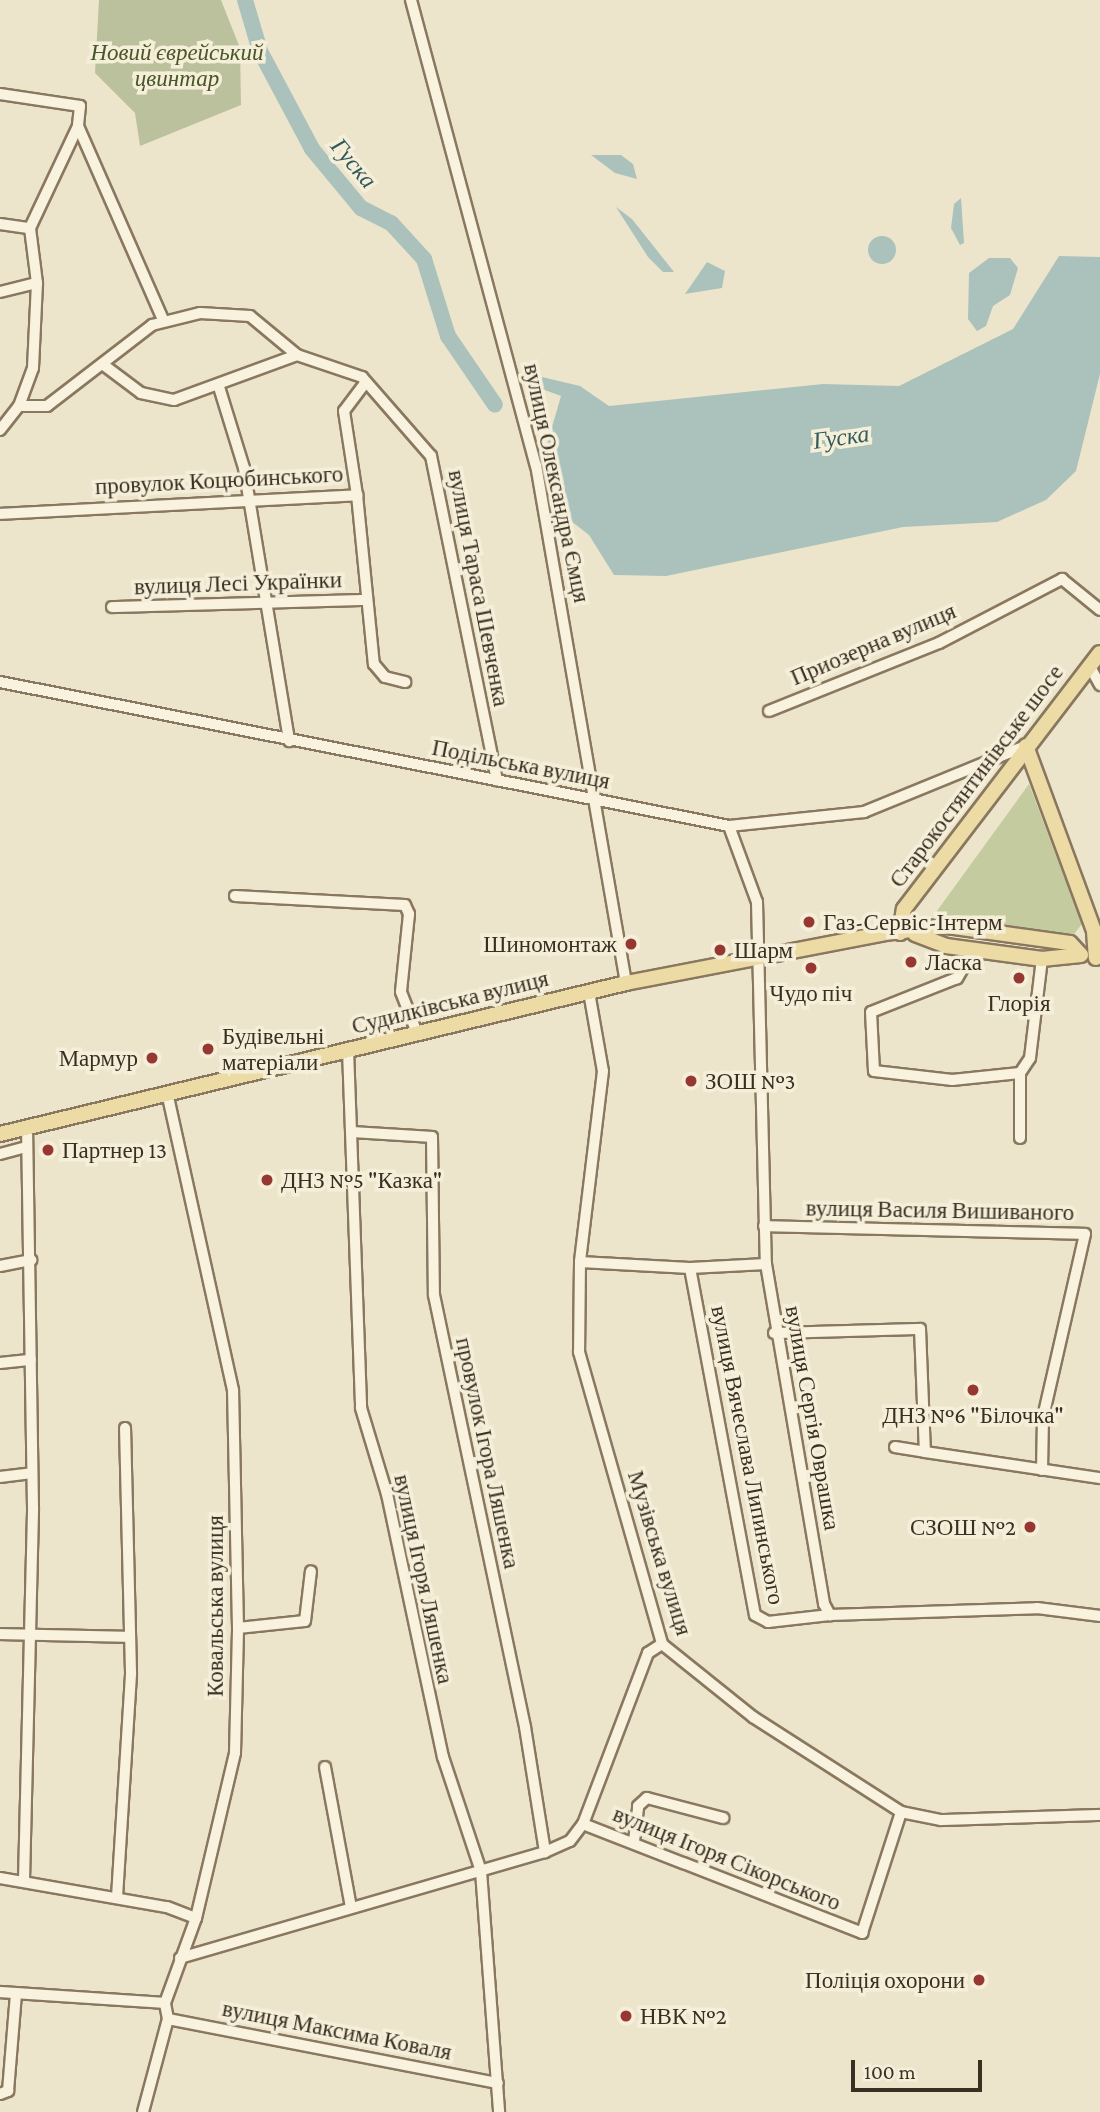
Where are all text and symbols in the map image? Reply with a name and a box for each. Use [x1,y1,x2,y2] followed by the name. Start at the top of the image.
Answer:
[90,38,264,92] park label: Новий єврейський цвинтар
[325,132,383,194] water label: Гуска
[518,361,596,605] street label: вулиця Олександра Ємця
[811,419,871,455] water label: Гуска
[94,460,344,500] street label: провулок Коцюбинського
[443,467,515,709] street label: вулиця Тараса Шевченка
[134,566,342,600] street label: вулиця Лесі Українки
[786,597,960,691] street label: Приозерна вулиця
[883,659,1069,893] street label: Старокостянтинівське шосе
[430,733,612,795] street label: Подільська вулиця
[823,908,1002,936] place label: Газ-Сервіс-Інтерм
[801,914,817,930] marker: Газ-Сервіс-Інтерм
[483,930,617,958] place label: Шиномонтаж
[623,936,639,952] marker: Шиномонтаж
[734,936,793,964] place label: Шарм
[712,942,728,958] marker: Шарм
[925,948,982,976] place label: Ласка
[903,954,919,970] marker: Ласка
[803,960,819,976] marker: Чудо піч
[349,964,551,1040] street label: Судилківська вулиця
[1011,970,1027,986] marker: Глорія
[770,979,852,1007] place label: Чудо піч
[987,989,1051,1017] place label: Глорія
[222,1022,324,1076] place label: Будівельні матеріали
[200,1041,216,1057] marker: Будівельні матеріали
[59,1044,138,1072] place label: Мармур
[144,1050,160,1066] marker: Мармур
[705,1067,795,1095] place label: ЗОШ №3
[683,1073,699,1089] marker: ЗОШ №3
[62,1136,167,1164] place label: Партнер 13
[40,1142,56,1158] marker: Партнер 13
[281,1166,442,1194] place label: ДНЗ №5 "Казка"
[259,1172,275,1188] marker: ДНЗ №5 "Казка"
[805,1194,1075,1226] street label: вулиця Василя Вишиваного
[705,1303,791,1607] street label: вулиця Вячеслава Липинського
[780,1304,846,1532] street label: вулиця Сергія Оврашка
[450,1335,526,1571] street label: провулок Ігора Ляшенка
[965,1382,981,1398] marker: ДНЗ №6 "Білочка"
[882,1401,1064,1429] place label: ДНЗ №6 "Білочка"
[622,1467,698,1639] street label: Музівська вулиця
[388,1472,460,1686] street label: вулиця Ігоря Ляшенка
[910,1513,1016,1541] place label: СЗОШ №2
[201,1515,229,1697] street label: Ковальська вулиця
[1022,1519,1038,1535] marker: СЗОШ №2
[609,1800,845,1916] street label: вулиця Ігоря Сікорського
[805,1966,965,1994] place label: Поліція охорони
[971,1972,987,1988] marker: Поліція охорони
[220,1994,454,2066] street label: вулиця Максима Коваля
[640,2002,727,2030] place label: НВК №2
[618,2008,634,2024] marker: НВК №2
[855,2046,986,2090] scale bar
[864,2060,916,2084] text: 100 m

